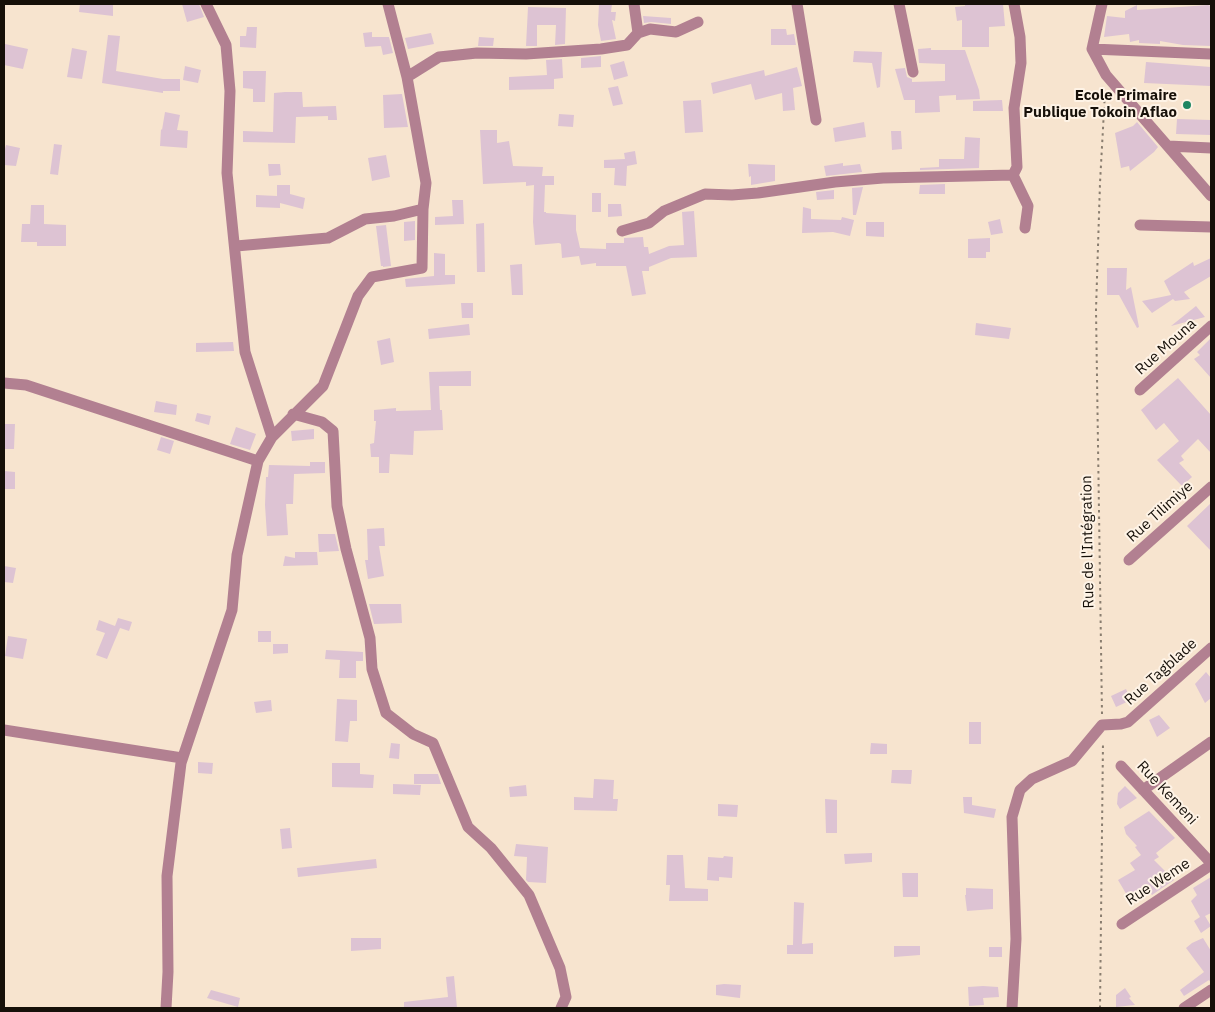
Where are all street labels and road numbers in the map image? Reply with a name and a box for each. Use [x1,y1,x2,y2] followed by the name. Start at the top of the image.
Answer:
[1132,315,1200,379] street label: Rue Mouna
[1078,475,1098,609] street label: Rue de l'Intégration
[1123,478,1197,546] street label: Rue Tilimiye
[1121,635,1201,709] street label: Rue Tagblade
[1133,757,1201,829] street label: Rue Kemeni
[1123,855,1193,909] street label: Rue Weme

